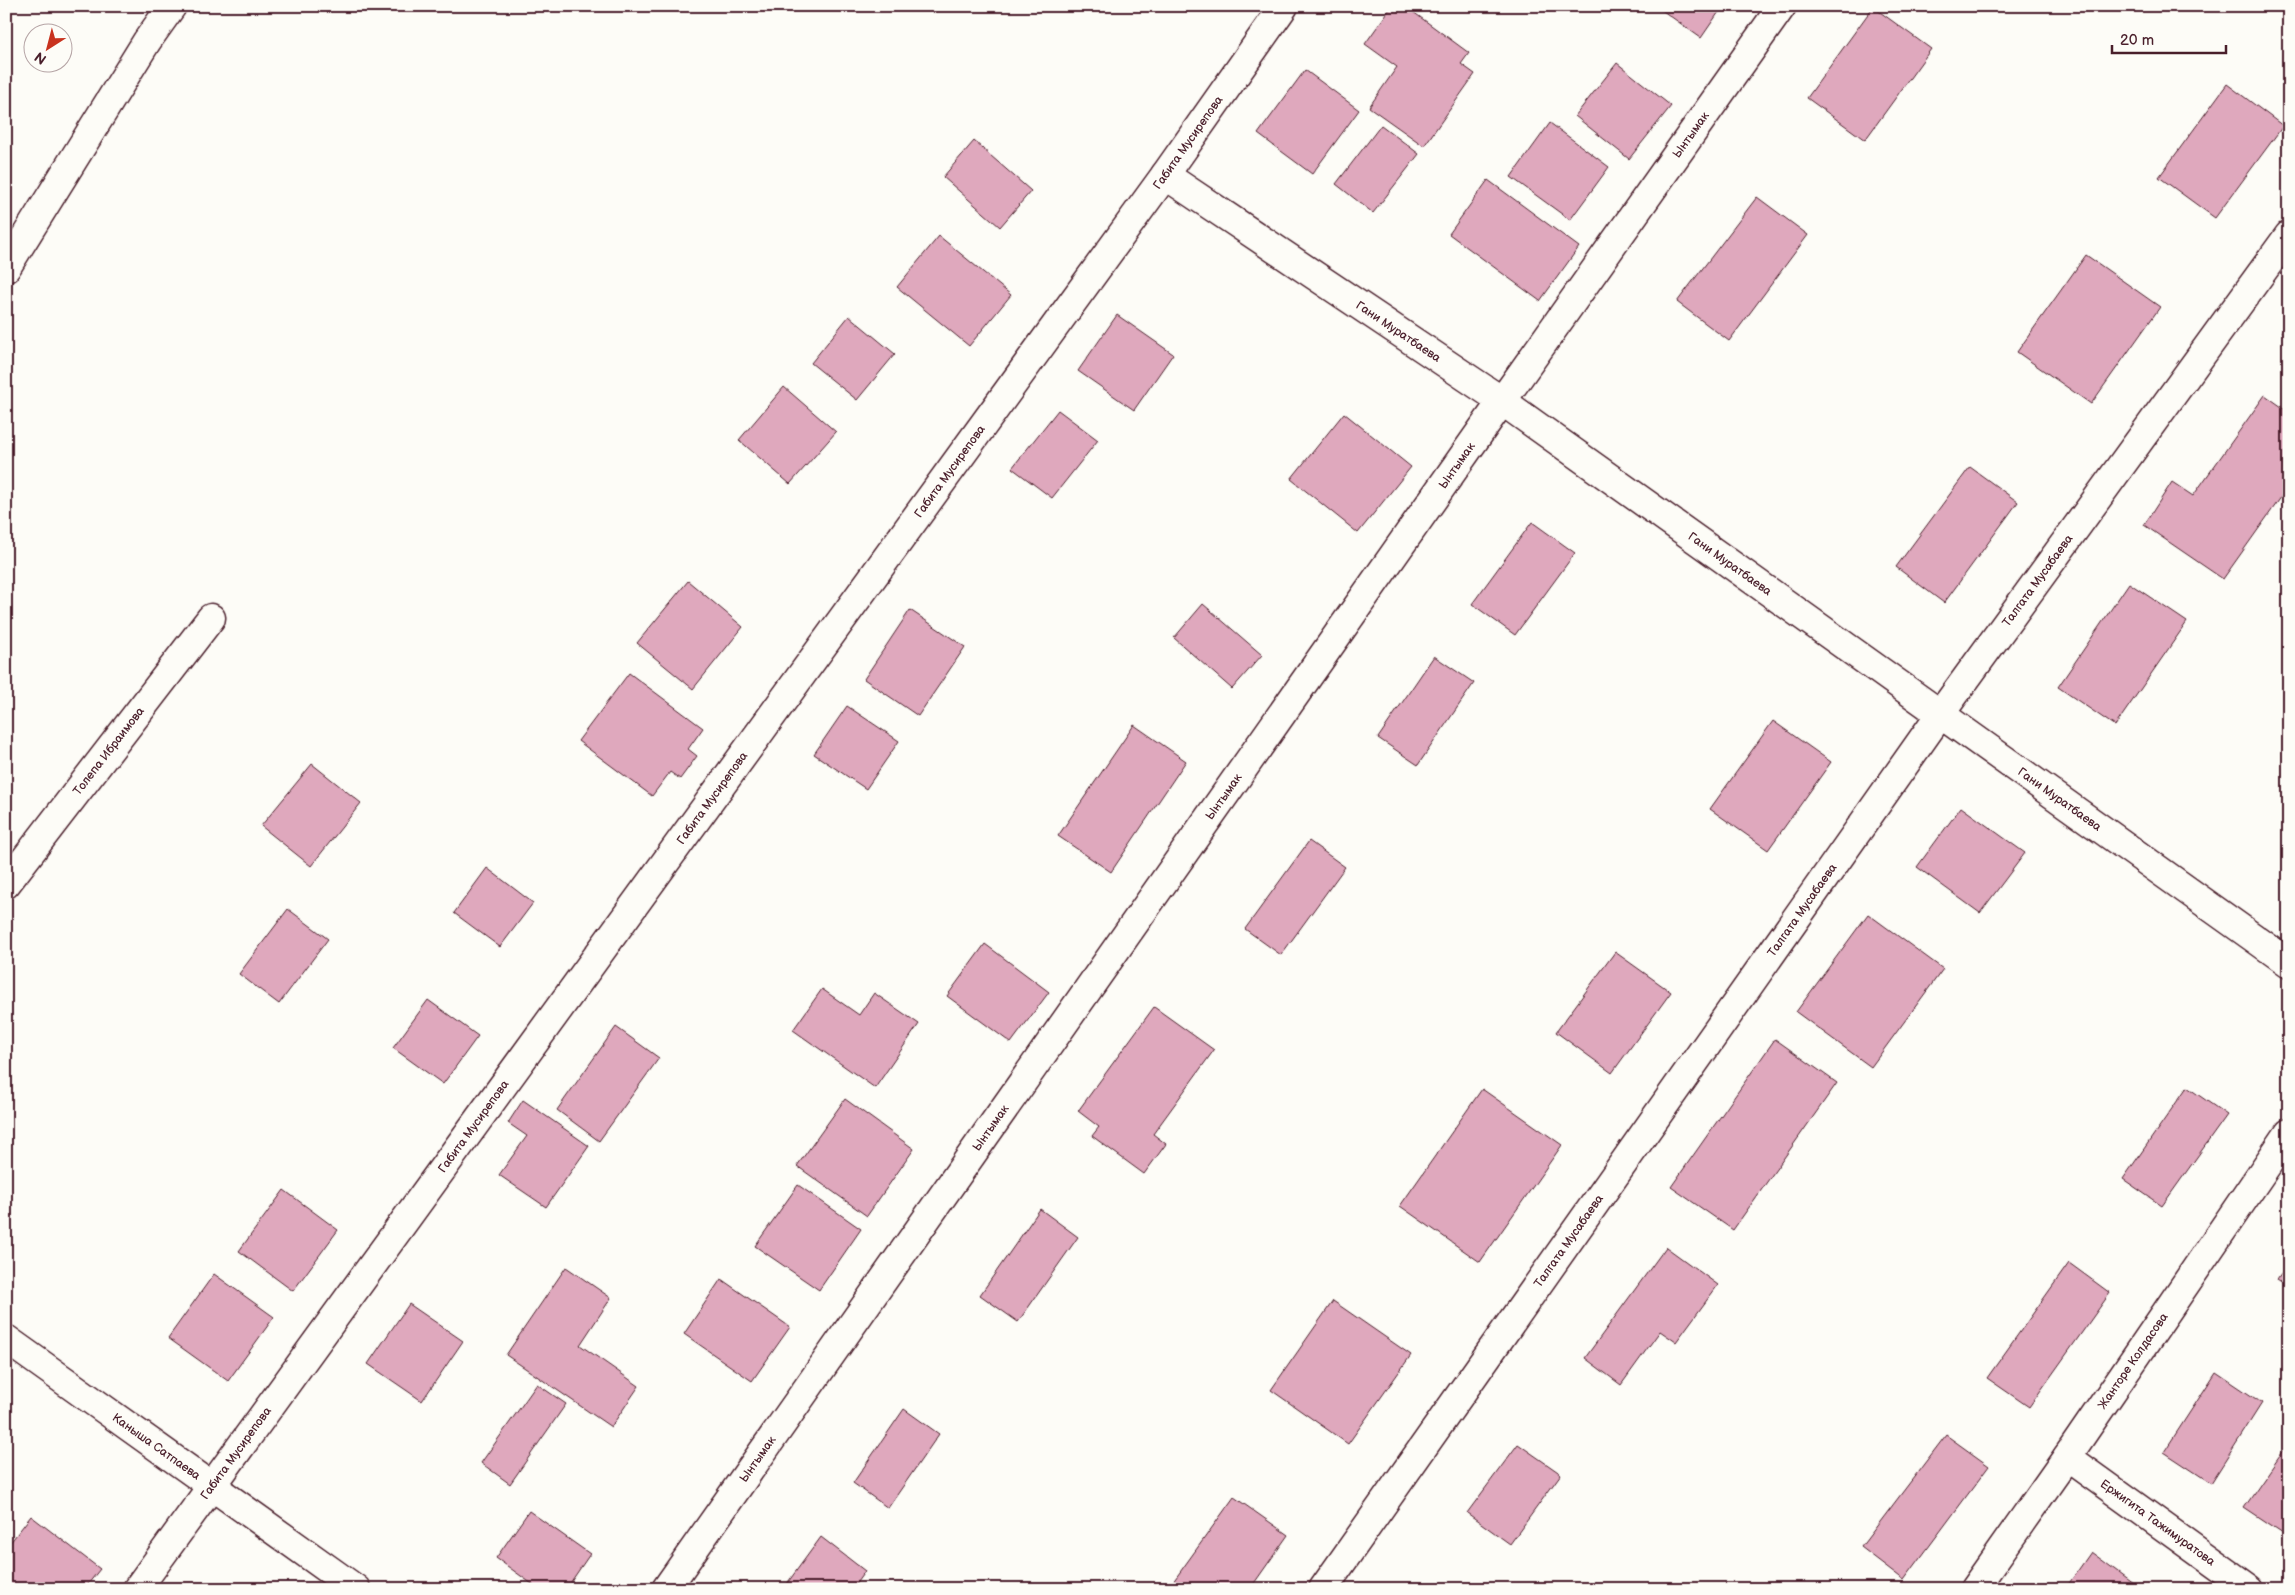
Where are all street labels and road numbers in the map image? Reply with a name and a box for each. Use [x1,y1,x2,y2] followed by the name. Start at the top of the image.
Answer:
[1150,93,1226,192] street label: Габита Мусирепова
[1670,109,1713,161] street label: Ынтымак
[1353,298,1443,366] street label: Гани Муратбаева
[911,422,989,521] street label: Габита Мусирепова
[1436,439,1479,492] street label: Ынтымак
[1685,529,1775,599] street label: Гани Муратбаева
[1999,532,2076,630] street label: Талгата Мусабаева
[70,704,148,798] street label: Толепа Ибраимова
[674,749,751,848] street label: Габита Мусирепова
[2015,765,2104,835] street label: Гани Муратбаева
[1203,770,1246,823] street label: Ынтымак
[1764,861,1840,960] street label: Талгата Мусабаева
[435,1077,512,1176] street label: Габита Мусирепова
[970,1101,1013,1154] street label: Ынтымак
[1531,1192,1607,1291] street label: Талгата Мусабаева
[2095,1310,2172,1412] street label: Жанторе Колдасова
[198,1404,275,1503] street label: Габита Мусирепова
[109,1410,203,1483] street label: Каныша Сатпаева
[736,1433,780,1485] street label: Ынтымак
[2097,1476,2218,1569] street label: Ержигита Тажимуратова

